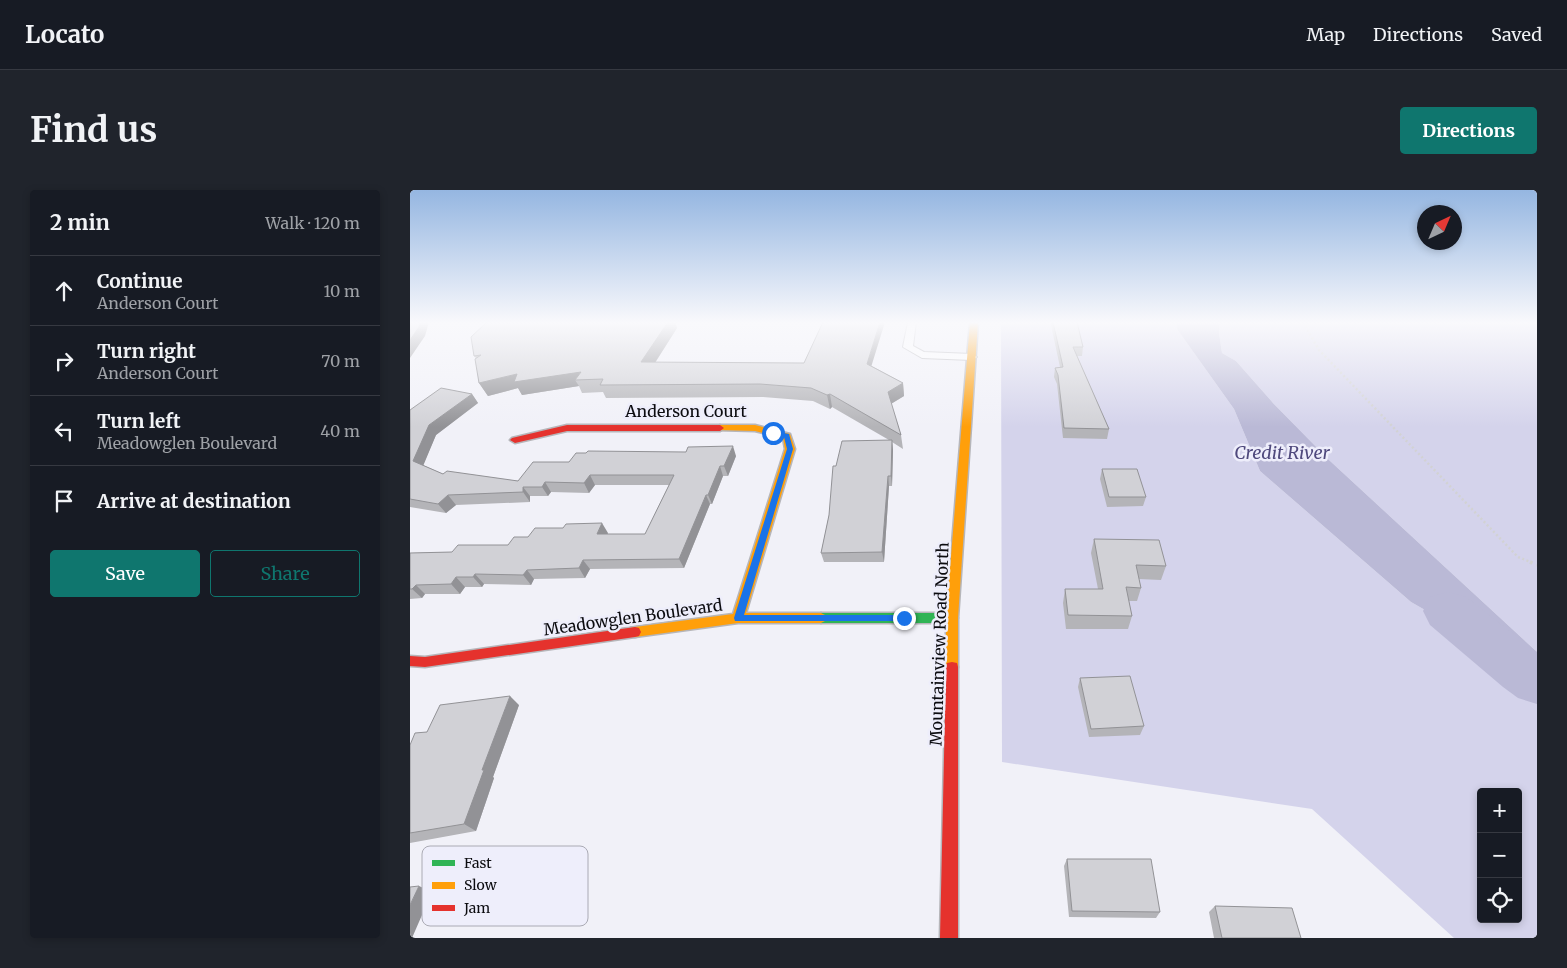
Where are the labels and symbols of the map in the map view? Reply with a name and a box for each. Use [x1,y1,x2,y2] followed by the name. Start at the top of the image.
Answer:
[1417,205,1462,250] north arrow
[624,401,748,421] street label: Anderson Court
[762,422,785,445] route start
[1234,441,1330,464] water label: Credit River
[925,541,953,746] street label: Mountainview Road North
[542,595,724,639] street label: Meadowglen Boulevard
[893,607,916,630] route end
[422,846,588,926] legend
[464,854,492,872] text: Fast
[464,876,497,894] text: Slow
[463,899,490,917] text: Jam

